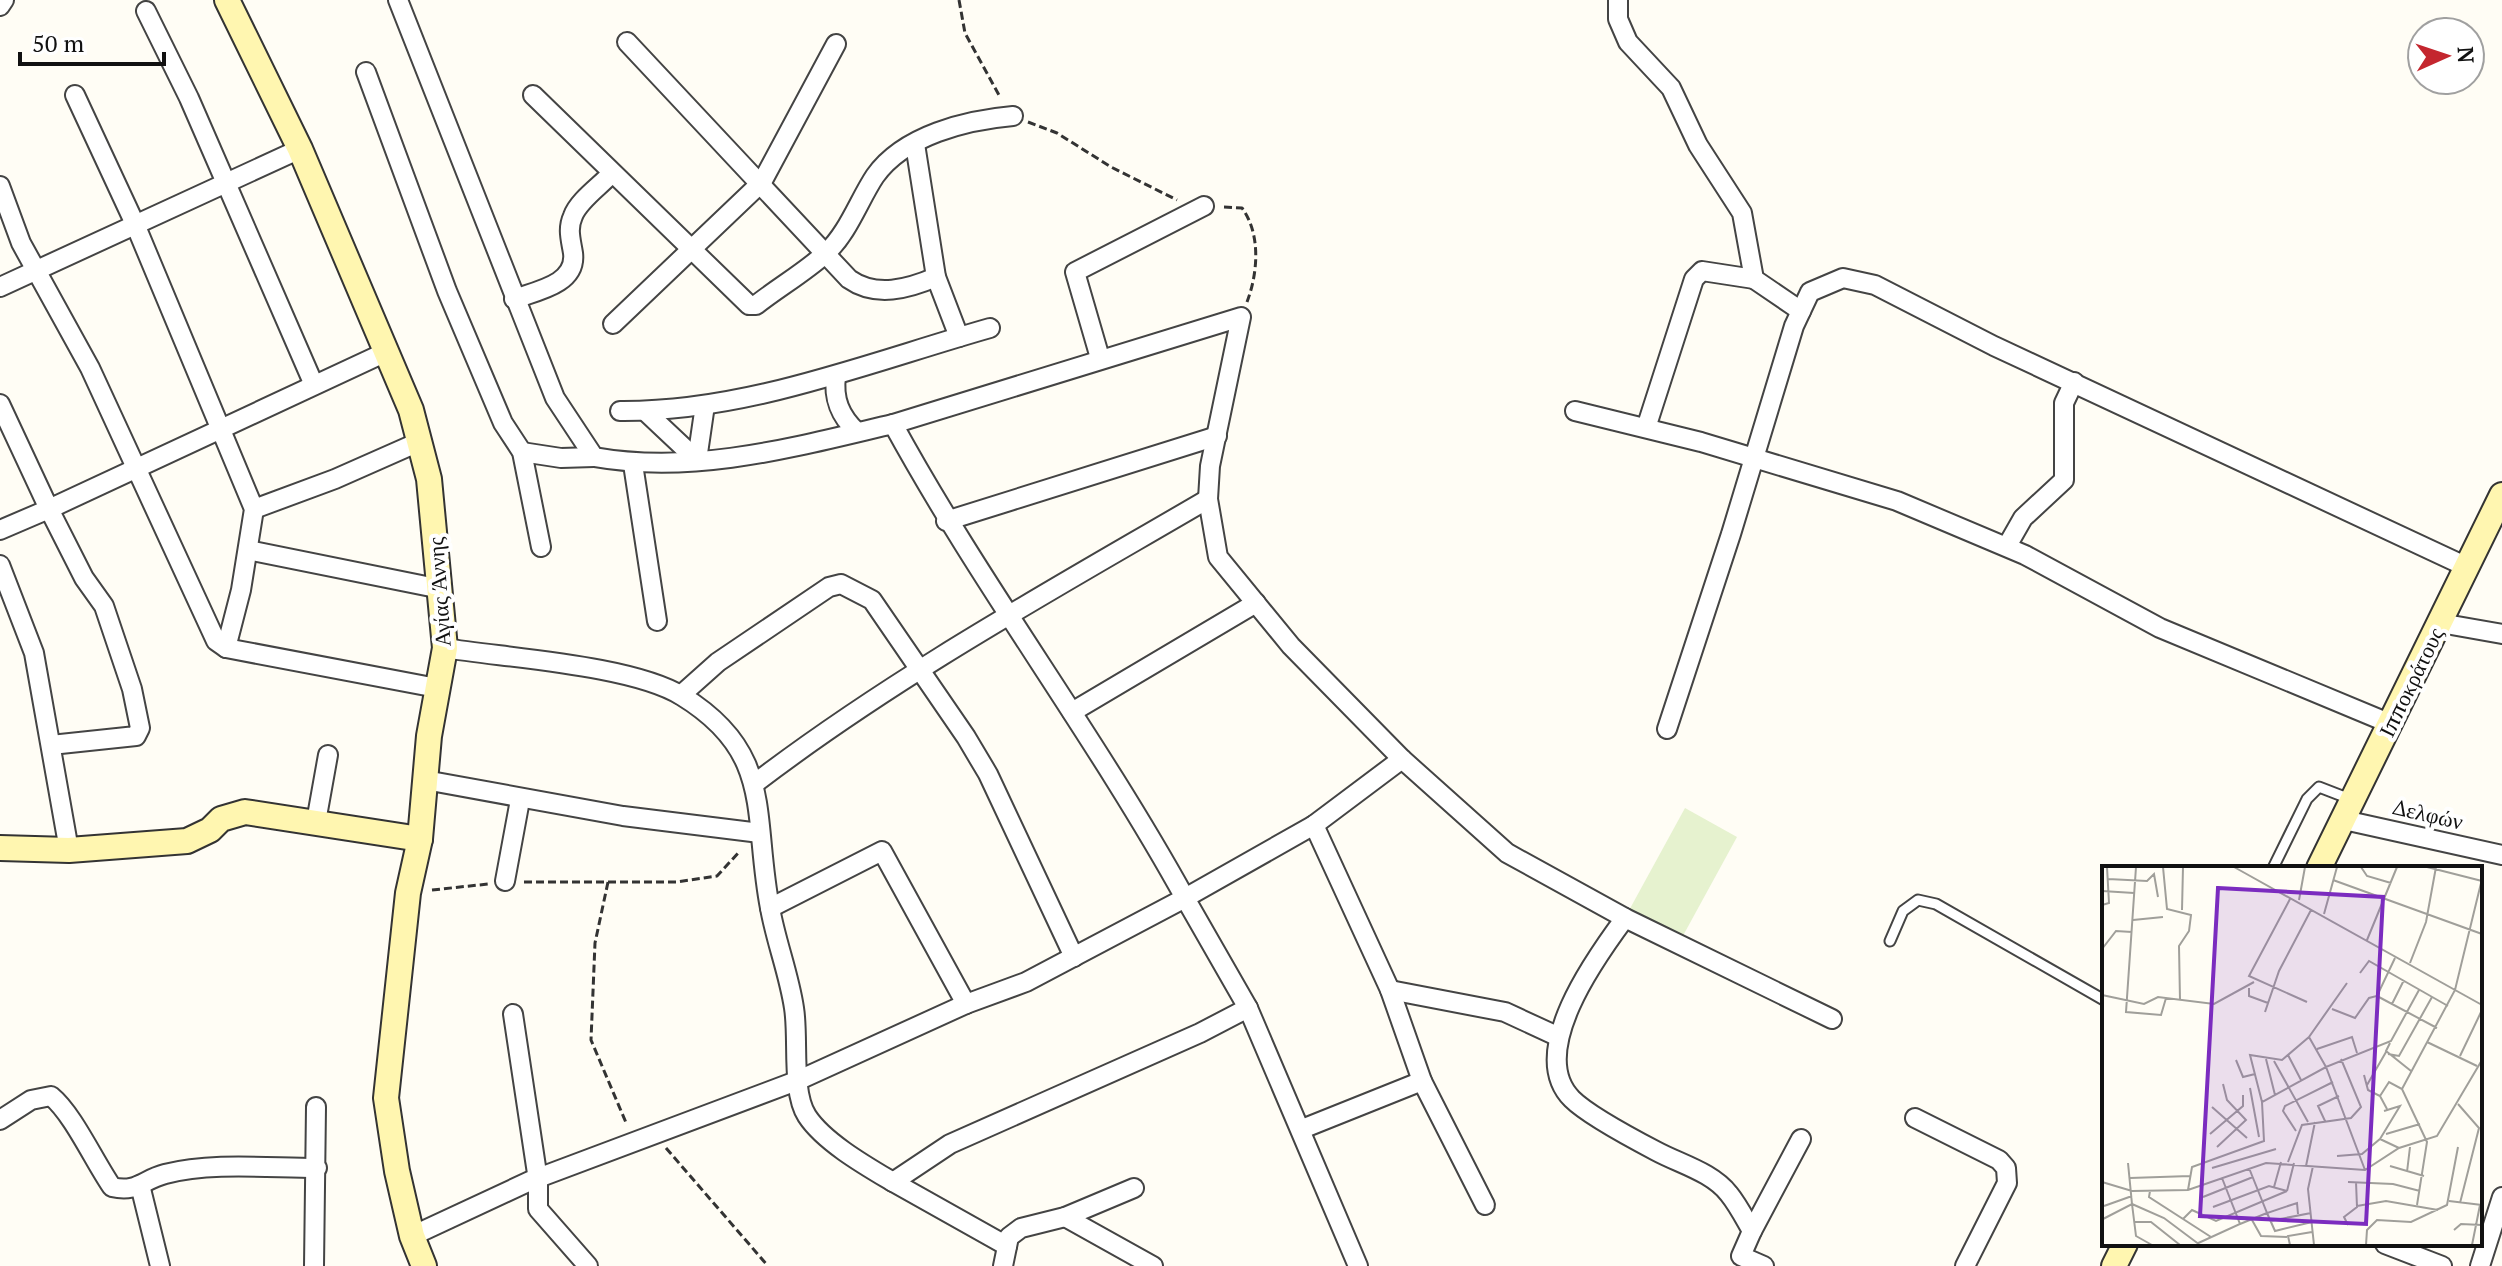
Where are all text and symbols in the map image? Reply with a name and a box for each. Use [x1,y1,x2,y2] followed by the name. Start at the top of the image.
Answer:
[20,16,164,66] scale bar
[2406,16,2486,96] north arrow
[32,27,84,59] text: 50 m
[2452,46,2481,64] text: N
[420,536,457,648] street label: Αγίας Άννης
[2372,622,2450,741] street label: Ιπποκράτους
[2390,791,2466,836] street label: Δελφών
[2102,866,2482,1246] inset map

